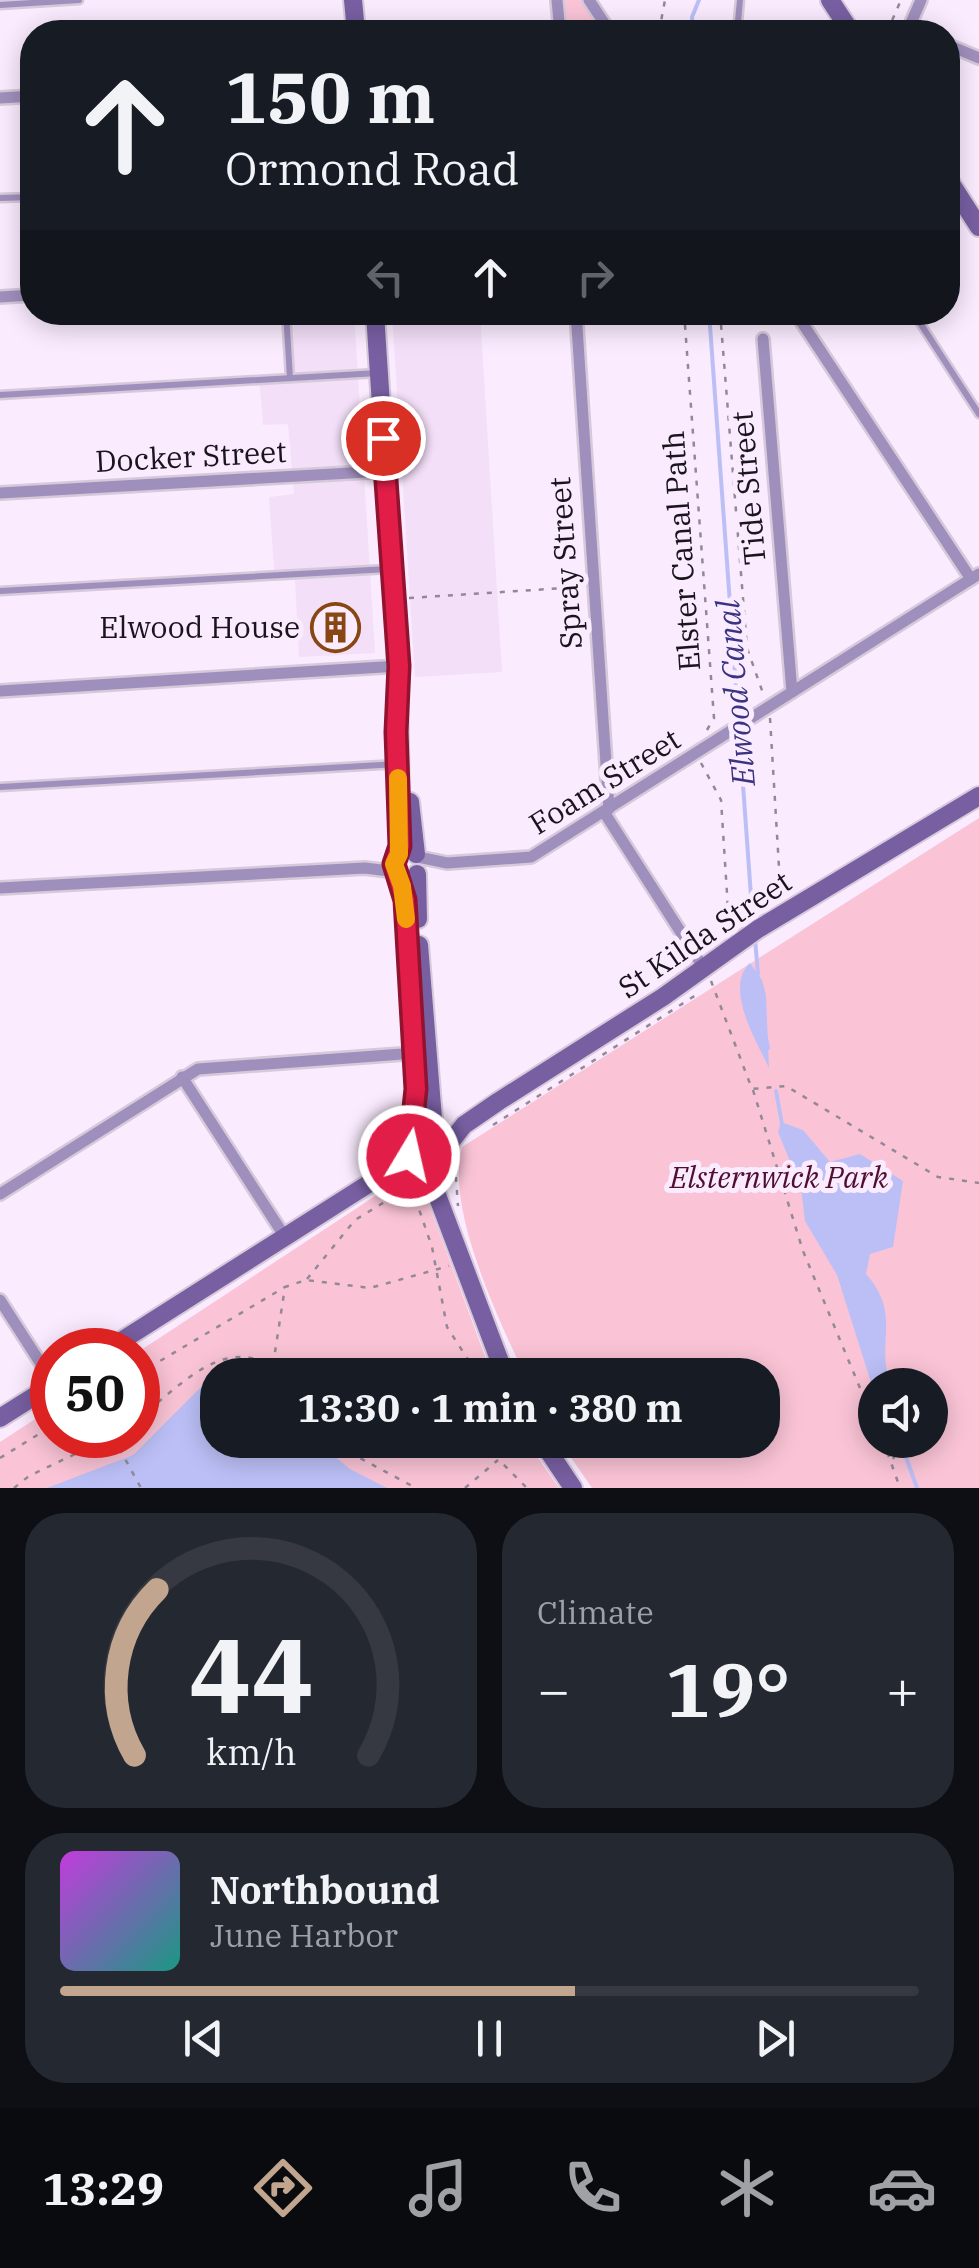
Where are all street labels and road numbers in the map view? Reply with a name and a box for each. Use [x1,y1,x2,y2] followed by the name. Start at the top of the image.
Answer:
[721,409,774,567] street label: Tide Street
[653,430,708,672] street label: Elster Canal Path
[94,431,288,480] street label: Docker Street
[539,476,590,651] street label: Spray Street
[521,719,687,843] street label: Foam Street
[610,861,798,1006] street label: St Kilda Street

